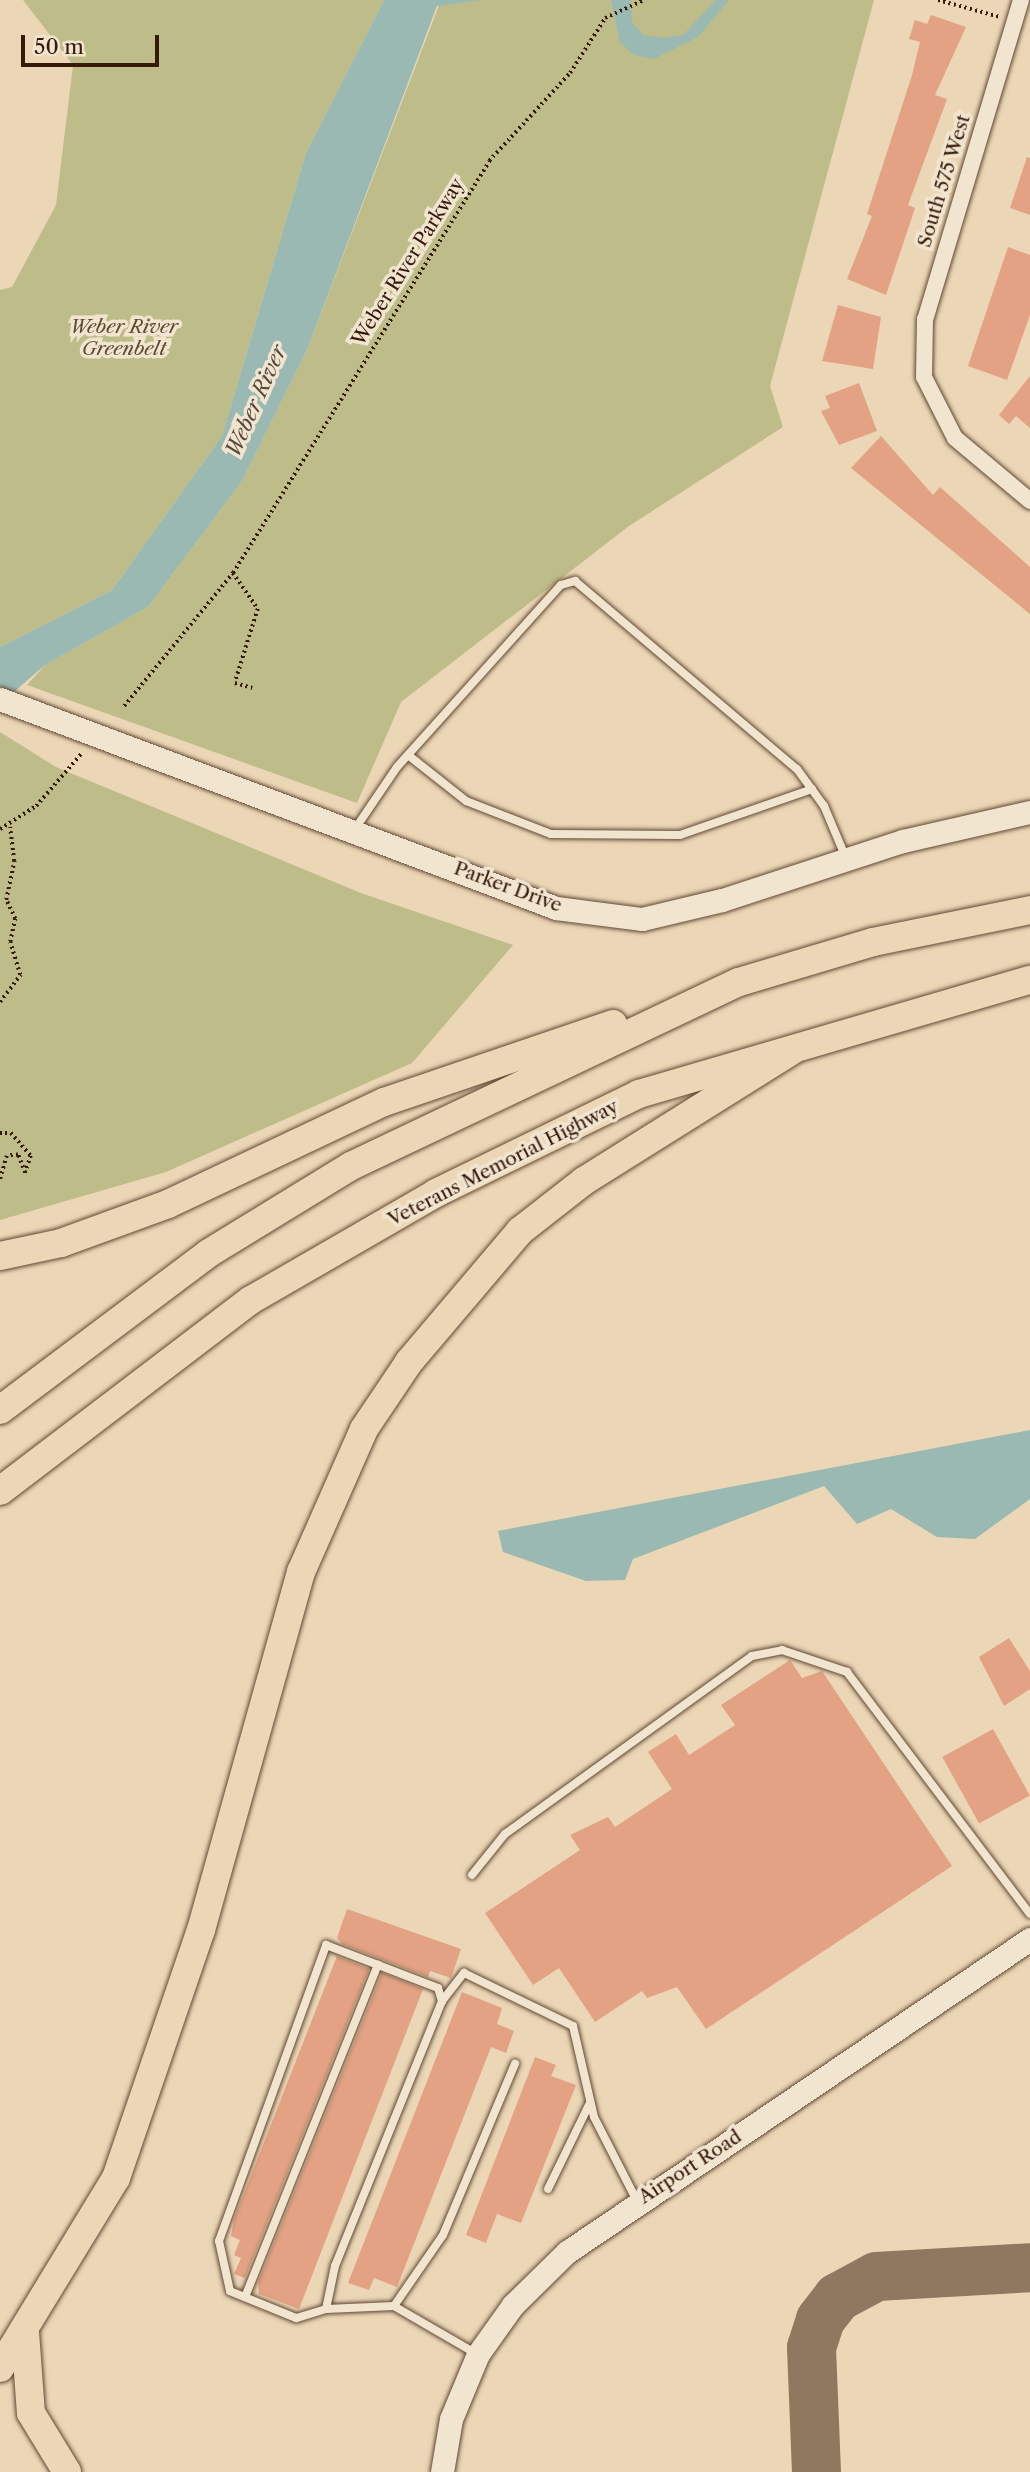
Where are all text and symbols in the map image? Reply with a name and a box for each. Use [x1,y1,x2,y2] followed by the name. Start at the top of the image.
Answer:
[24,21,163,65] scale bar
[34,34,84,59] text: 50 m
[913,112,975,250] street label: South 575 West
[347,174,469,350] street label: Weber River Parkway
[70,316,178,360] park label: Weber River Greenbelt
[220,341,292,461] water label: Weber River
[451,857,565,917] street label: Parker Drive
[384,1095,622,1231] street label: Veterans Memorial Highway
[634,2125,746,2209] street label: Airport Road

